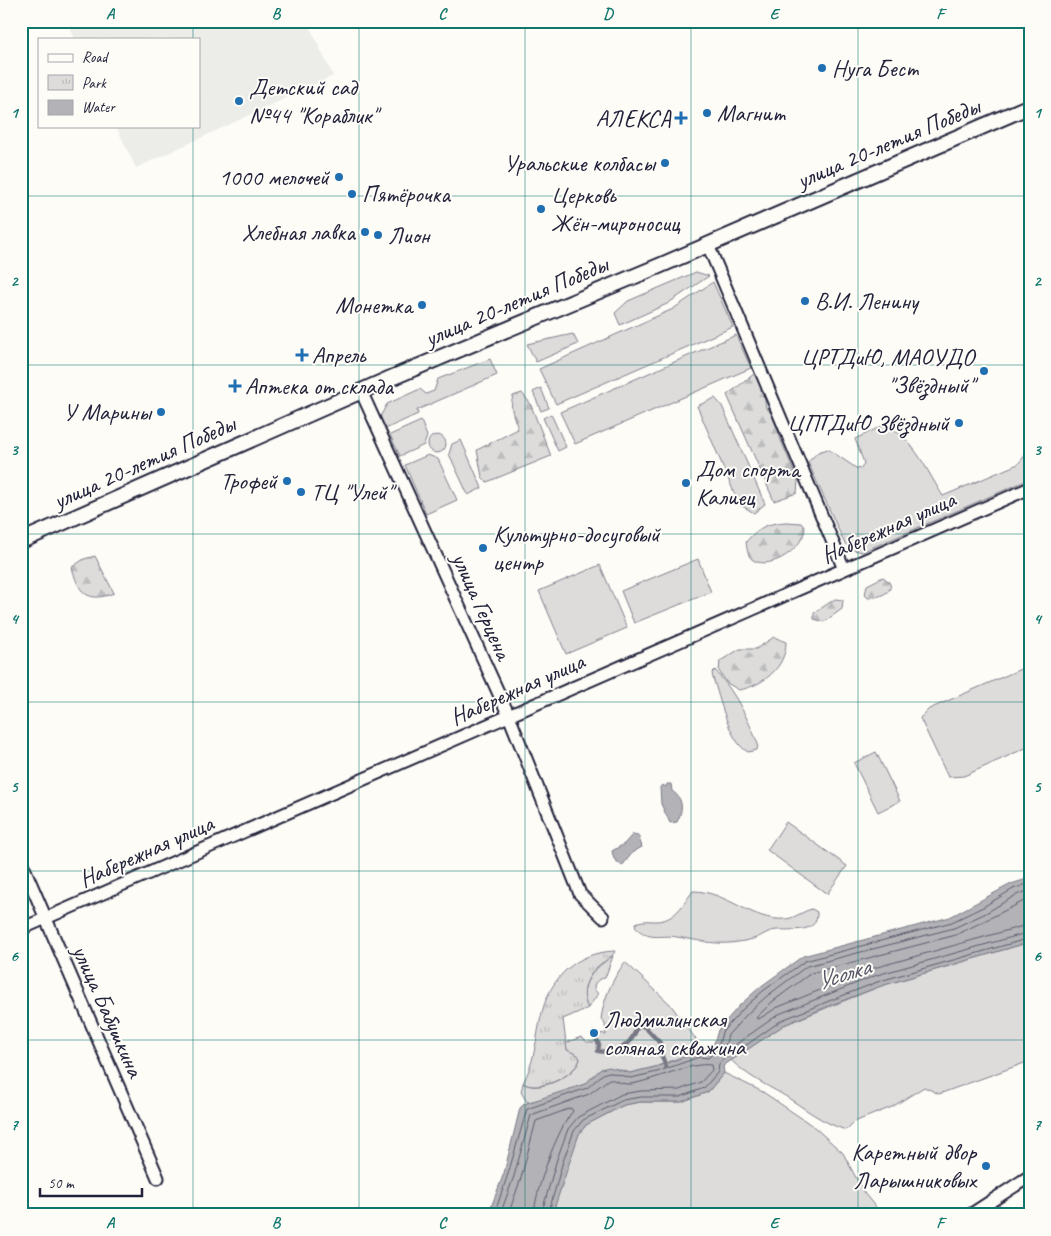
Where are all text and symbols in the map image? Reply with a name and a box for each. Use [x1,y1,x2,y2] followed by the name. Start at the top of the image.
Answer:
[106,4,116,24] text: A
[272,4,282,24] text: B
[438,4,448,24] text: C
[603,4,614,24] text: D
[770,4,781,24] text: E
[936,4,947,24] text: F
[38,38,200,128] legend
[82,48,109,67] text: Road
[832,53,919,83] place label: Нуга Бест
[816,62,828,74] marker: Нуга Бест
[249,72,382,130] place label: Детский сад №44 "Кораблик"
[82,74,107,93] text: Park
[790,90,986,196] street label: улица 20-летия Победы
[233,95,245,107] marker: Детский сад №44 "Кораблик"
[82,98,116,117] text: Water
[717,98,786,128] place label: Магнит
[10,103,19,123] text: 1
[596,103,672,133] place label: АЛЕКСА
[1033,103,1042,123] text: 1
[701,107,713,119] marker: Магнит
[675,112,687,124] marker: АЛЕКСА
[504,148,657,178] place label: Уральские колбасы
[659,157,671,169] marker: Уральские колбасы
[219,162,331,192] place label: 1000 мелочей
[333,171,345,183] marker: 1000 мелочей
[362,179,451,209] place label: Пятёрочка
[551,180,681,238] place label: Церковь Жён-мироносиц
[346,188,358,200] marker: Пятёрочка
[535,203,547,215] marker: Церковь Жён-мироносиц
[242,217,356,247] place label: Хлебная лавка
[388,220,432,250] place label: Лион
[359,226,371,238] marker: Хлебная лавка
[372,229,384,241] marker: Лион
[418,248,614,354] street label: улица 20-летия Победы
[10,271,19,291] text: 2
[1033,271,1042,291] text: 2
[815,286,920,316] place label: В.И. Ленину
[335,290,414,320] place label: Монетка
[799,295,811,307] marker: В.И. Ленину
[416,299,428,311] marker: Монетка
[312,340,367,370] place label: Апрель
[801,342,979,401] place label: ЦРТДиЮ, МАОУДО "Звёздный"
[296,349,308,361] marker: Апрель
[978,365,990,377] marker: ЦРТДиЮ, МАОУДО "Звёздный"
[245,371,394,401] place label: Аптека от склада
[229,380,241,392] marker: Аптека от склада
[63,397,153,427] place label: У Марины
[155,406,167,418] marker: У Марины
[47,408,242,516] street label: улица 20-летия Победы
[787,408,951,439] place label: ЦПТДиЮ Звёздный
[953,417,965,429] marker: ЦПТДиЮ Звёздный
[10,440,19,460] text: 3
[1033,440,1042,460] text: 3
[696,454,802,512] place label: Дом спорта Калиец
[220,466,279,496] place label: Трофей
[281,475,293,487] marker: Трофей
[311,477,398,507] place label: ТЦ "Улей"
[680,477,692,489] marker: Дом спорта Калиец
[816,483,961,570] street label: Набережная улица
[295,486,307,498] marker: ТЦ "Улей"
[493,519,662,577] place label: Культурно-досуговый центр
[477,542,489,554] marker: Культурно-досуговый центр
[444,546,520,666] street label: улица Герцена
[10,609,19,629] text: 4
[1033,609,1042,629] text: 4
[445,645,590,732] street label: Набережная улица
[11,777,20,797] text: 5
[1034,777,1043,797] text: 5
[74,807,219,894] street label: Набережная улица
[65,938,151,1083] street label: улица Бабушкина
[10,946,19,966] text: 6
[1033,946,1042,966] text: 6
[812,950,876,997] water label: Усолка
[604,1004,747,1062] place label: Людмилинская соляная скважина
[588,1027,600,1039] marker: Людмилинская соляная скважина
[10,1115,19,1135] text: 7
[1033,1115,1042,1135] text: 7
[852,1137,978,1195] place label: Каретный двор Ларышниковых
[980,1160,992,1172] marker: Каретный двор Ларышниковых
[40,1166,142,1198] scale bar
[48,1174,75,1193] text: 50 m
[106,1213,116,1233] text: A
[272,1213,282,1233] text: B
[438,1213,448,1233] text: C
[603,1213,614,1233] text: D
[770,1213,781,1233] text: E
[936,1213,947,1233] text: F

